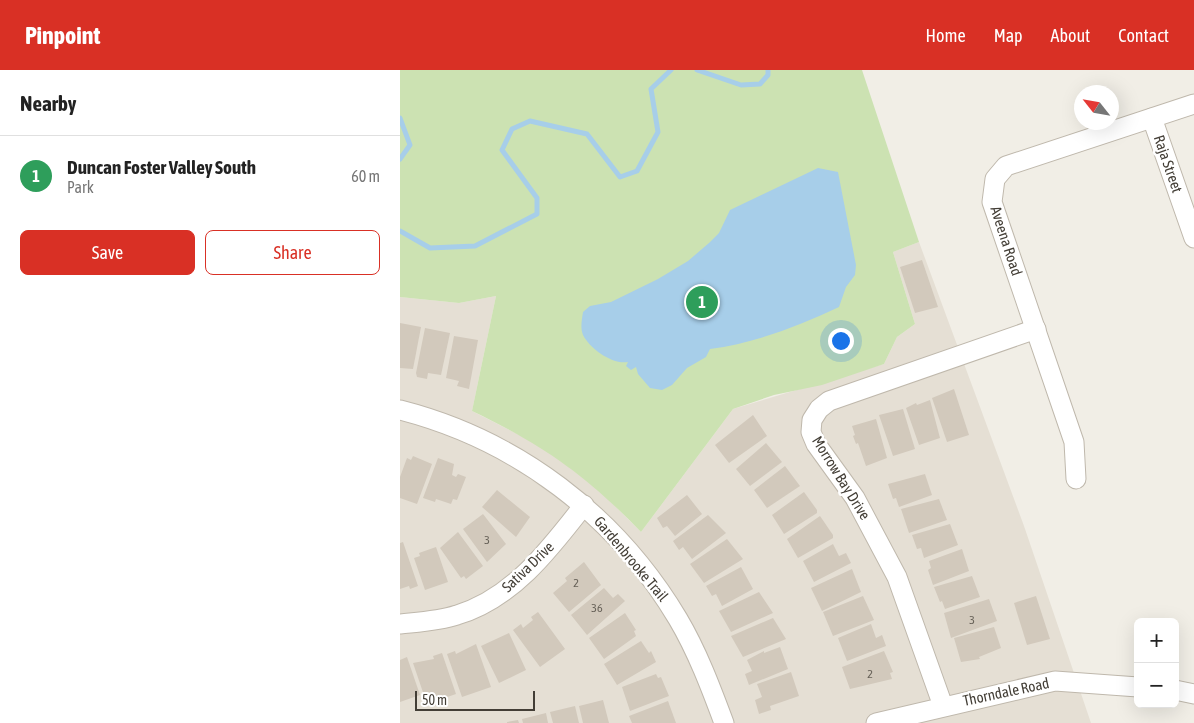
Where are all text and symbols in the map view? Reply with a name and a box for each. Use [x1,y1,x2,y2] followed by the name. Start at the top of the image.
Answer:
[25,22,100,49] text: Pinpoint
[926,25,966,46] text: Home
[994,25,1023,46] text: Map
[1051,25,1090,46] text: About
[1118,25,1169,46] text: Contact
[1074,85,1119,130] north arrow
[20,91,76,115] text: Nearby
[1151,133,1186,195] street label: Raja Street
[67,156,256,178] text: Duncan Foster Valley South
[32,167,40,185] text: 1
[351,167,380,185] text: 60 m
[67,178,94,196] text: Park
[987,204,1026,278] street label: Aveena Road
[20,230,195,275] button: Save
[205,230,380,275] button: Share
[686,283,718,321] pin: 1
[828,328,854,354] your location
[809,433,874,523] street label: Morrow Bay Drive
[591,513,672,605] street label: Gardenbrooke Trail
[484,533,490,547] house number: 3
[498,538,557,595] street label: Sativa Drive
[573,576,579,590] house number: 2
[591,601,603,615] house number: 36
[969,613,975,627] house number: 3
[1134,618,1179,708] map controls
[1134,618,1179,663] button: +
[1134,663,1179,708] button: −
[867,667,873,681] house number: 2
[961,674,1051,709] street label: Thorndale Road
[415,688,535,711] scale bar
[422,692,447,708] text: 50 m

